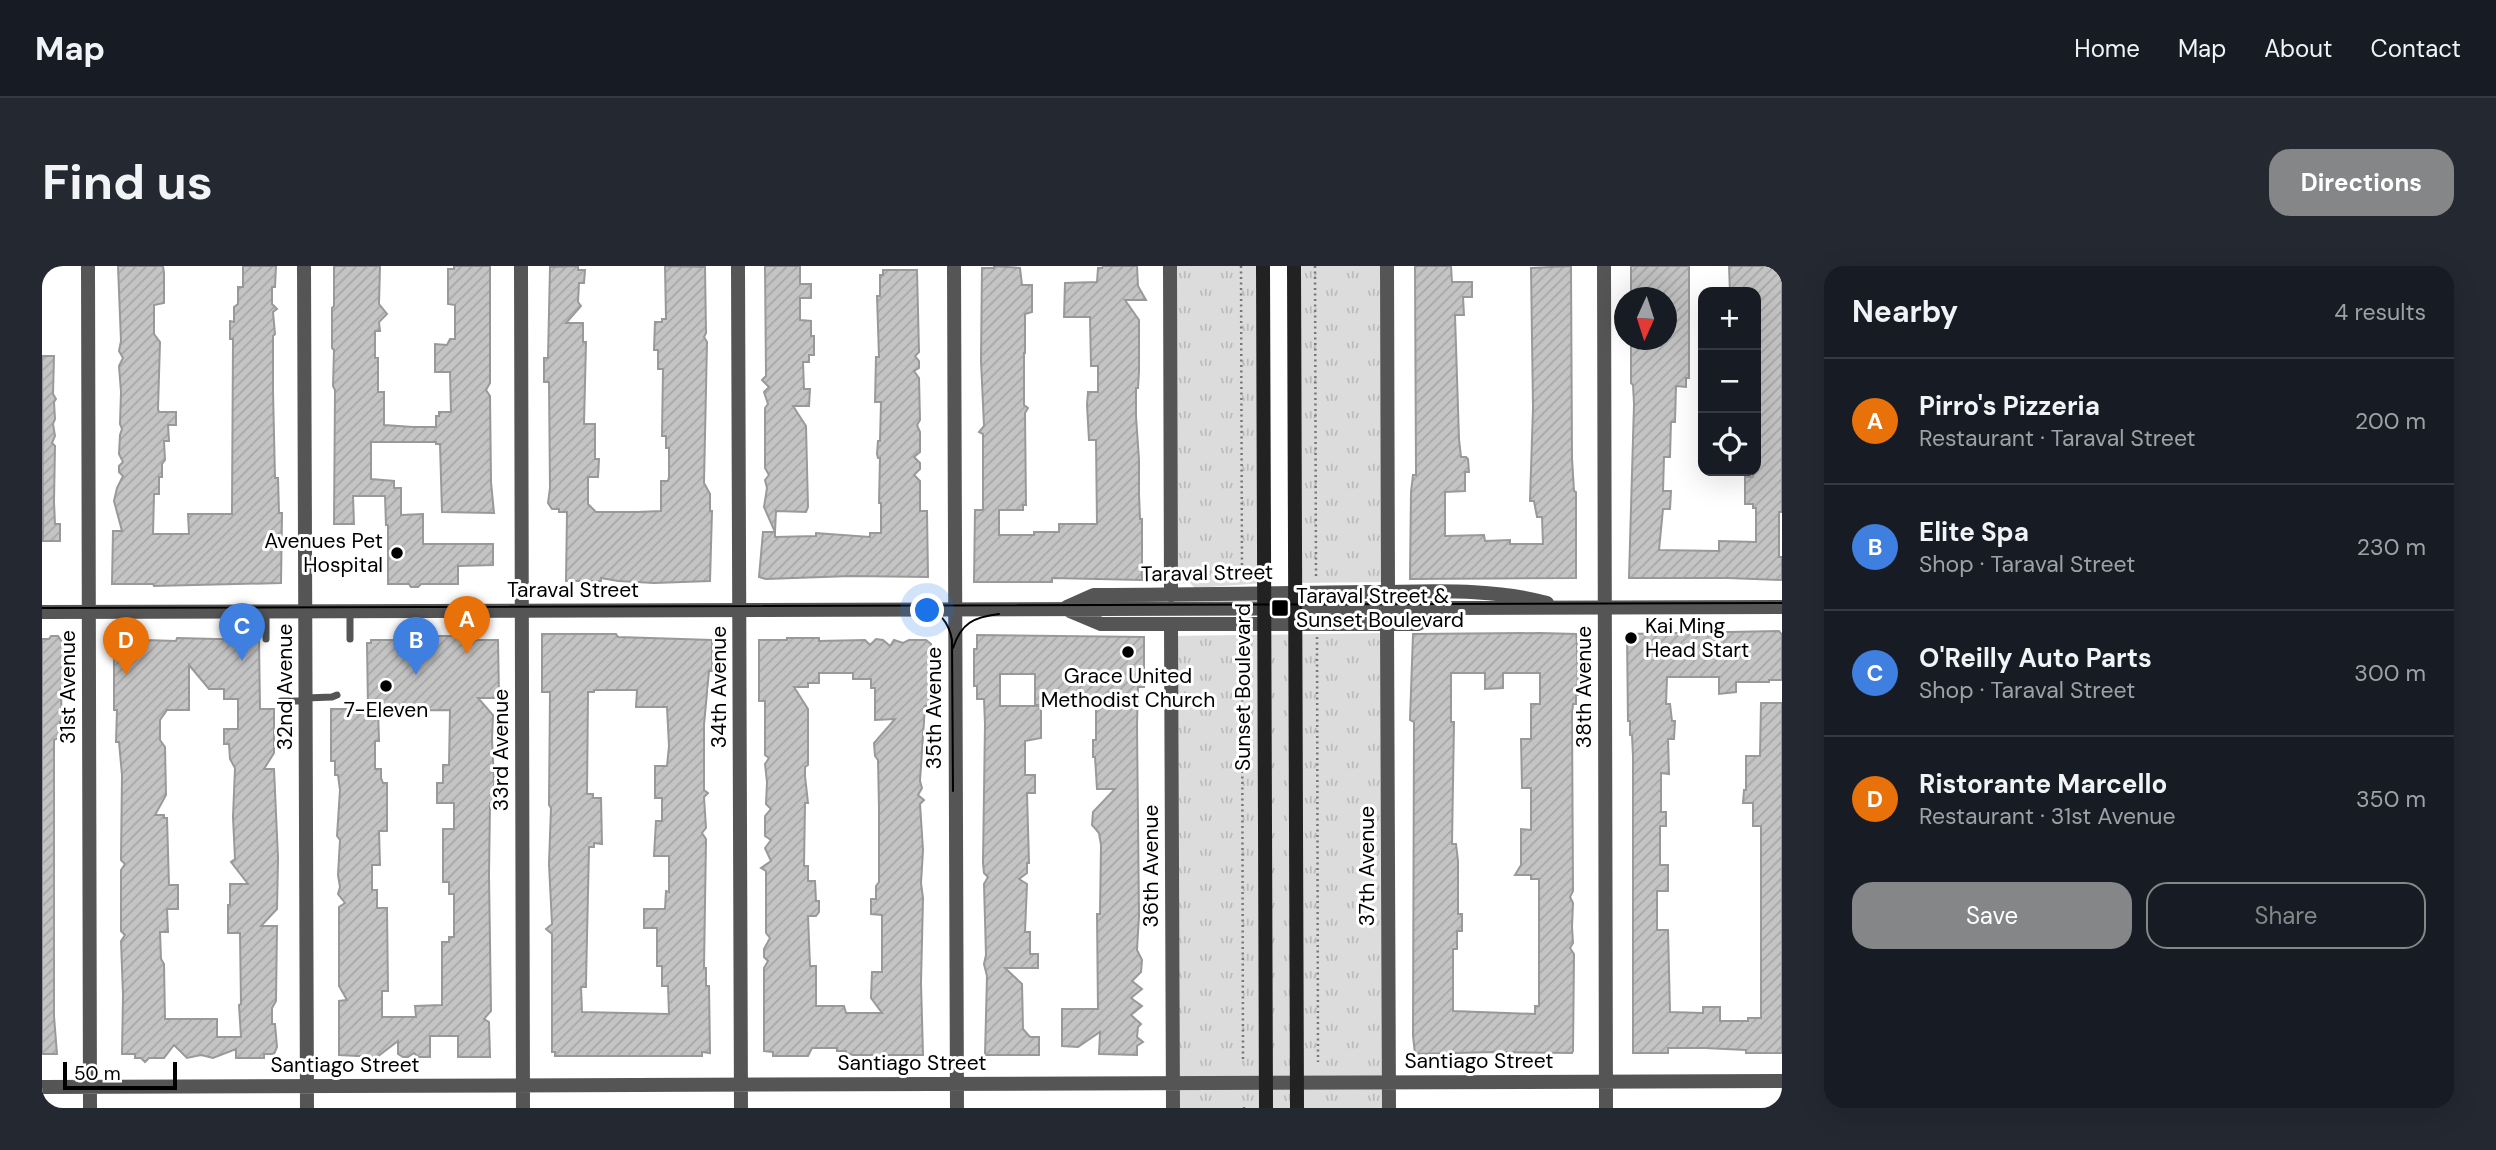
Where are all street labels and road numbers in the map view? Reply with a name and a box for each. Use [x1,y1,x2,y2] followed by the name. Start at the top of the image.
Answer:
[1141,558,1273,588] street label: Taraval Street
[507,576,639,604] street label: Taraval Street
[1229,603,1257,771] street label: Sunset Boulevard
[271,624,299,750] street label: 32nd Avenue
[705,626,733,748] street label: 34th Avenue
[1570,626,1598,748] street label: 38th Avenue
[54,630,82,744] street label: 31st Avenue
[920,647,948,769] street label: 35th Avenue
[487,689,515,811] street label: 33rd Avenue
[1137,805,1165,927] street label: 36th Avenue
[1353,806,1381,926] street label: 37th Avenue
[1404,1047,1554,1075] street label: Santiago Street
[837,1049,987,1077] street label: Santiago Street
[270,1051,420,1079] street label: Santiago Street

